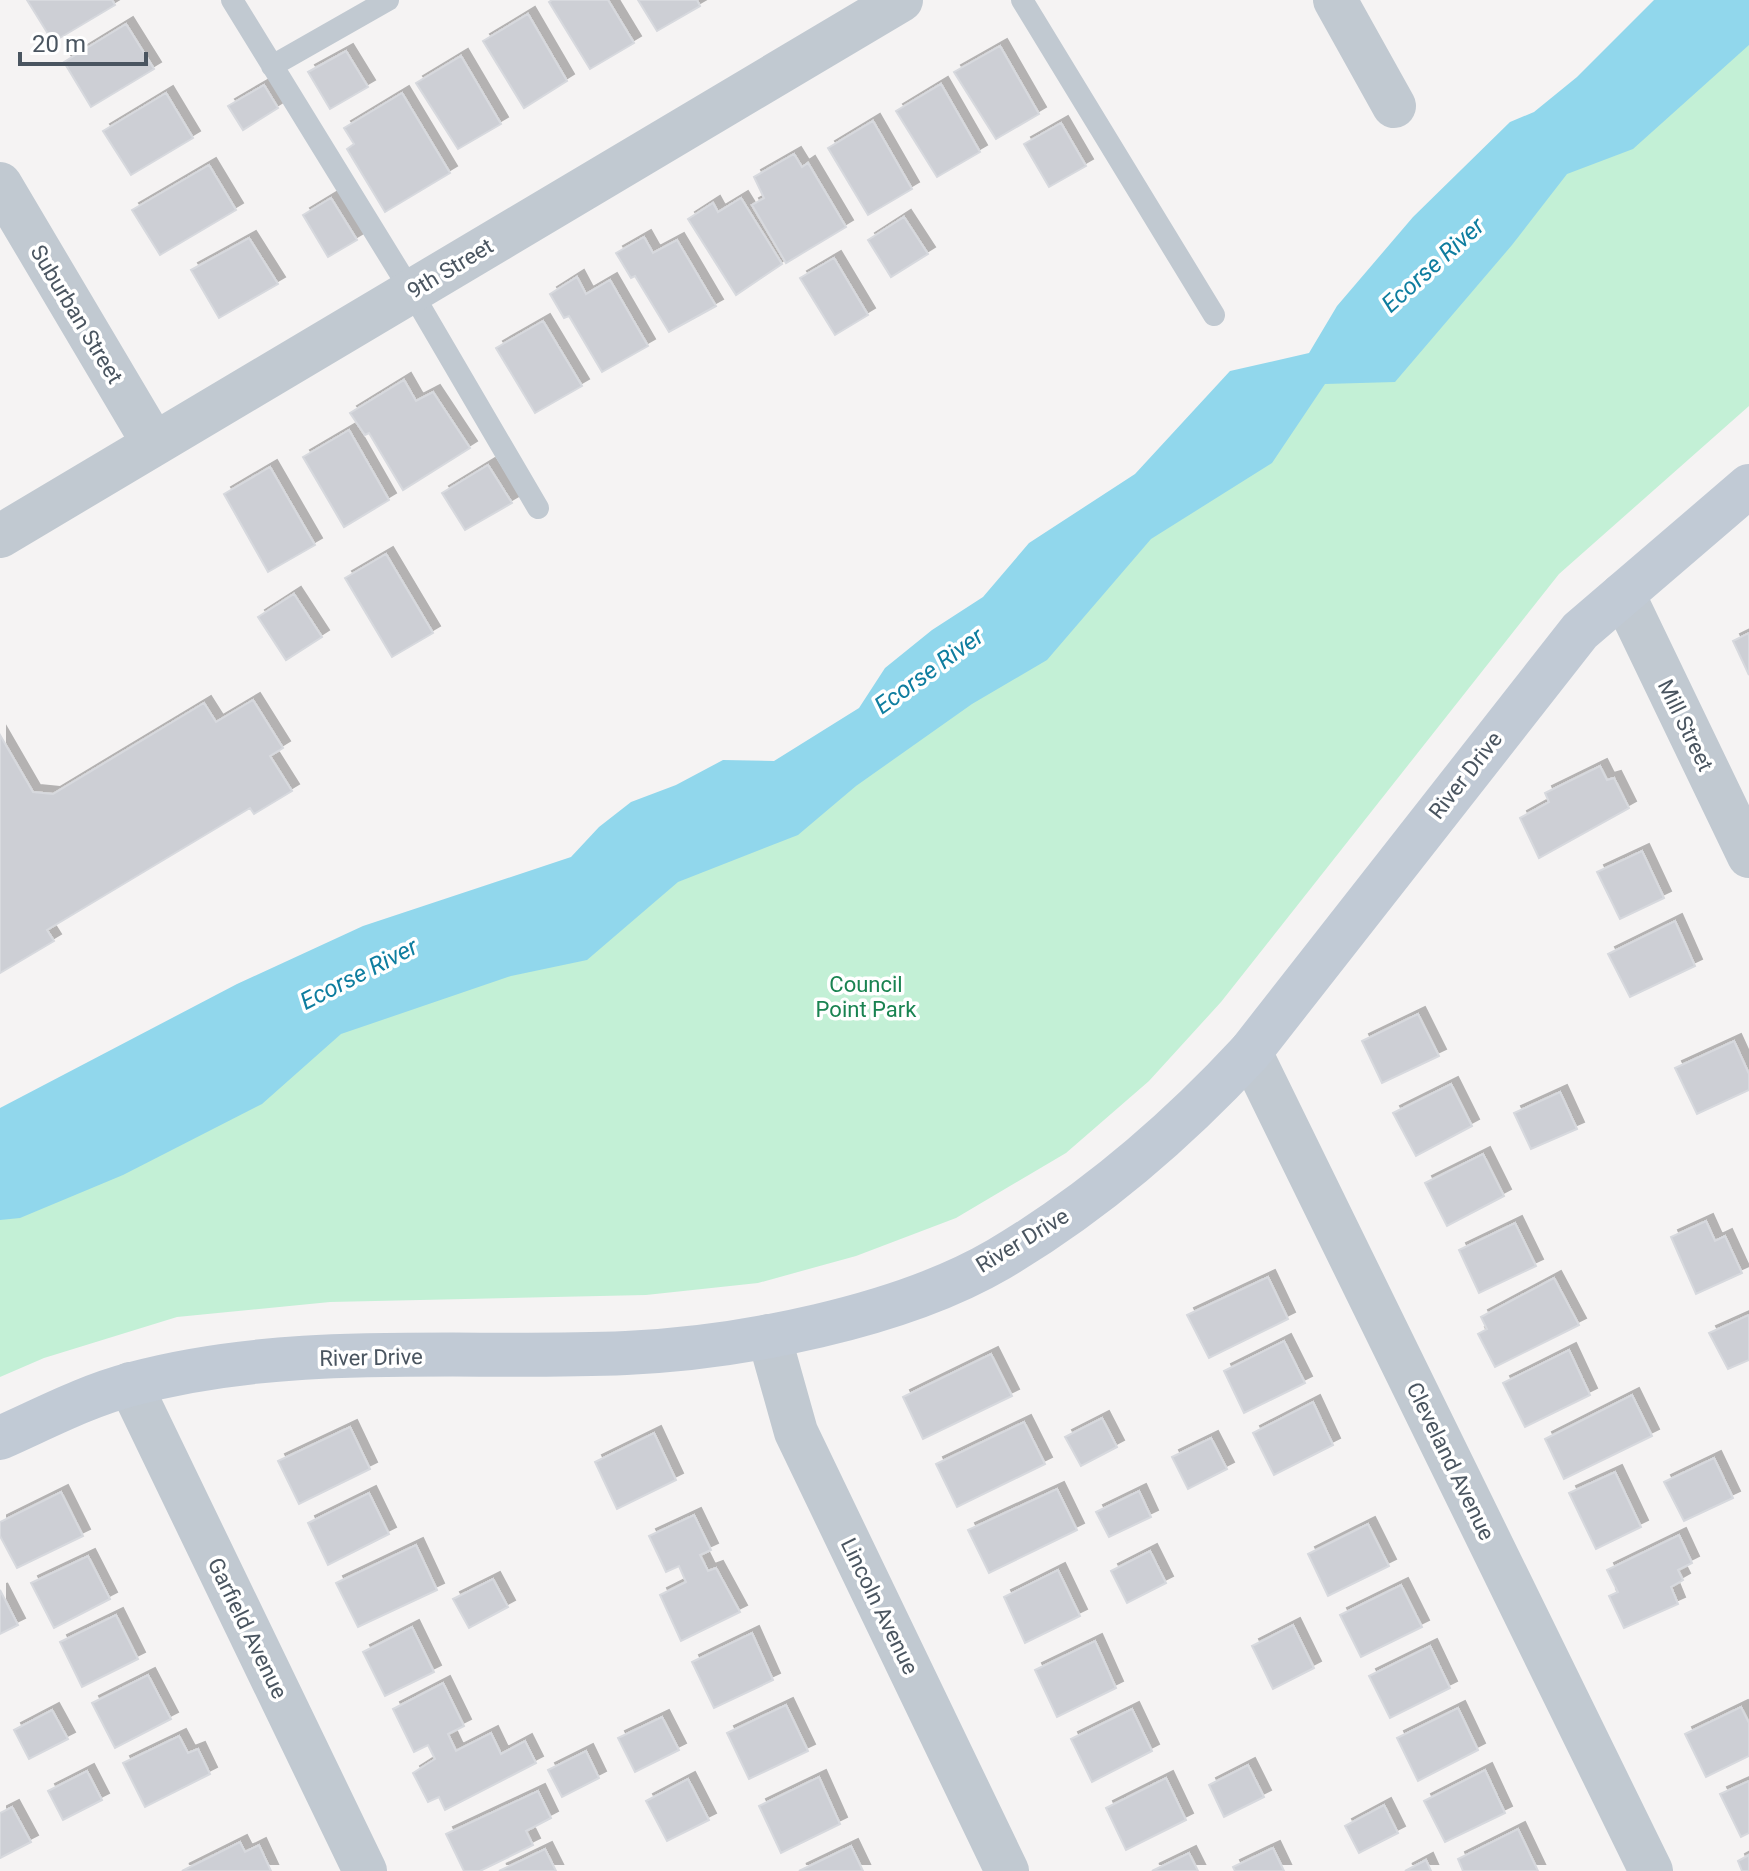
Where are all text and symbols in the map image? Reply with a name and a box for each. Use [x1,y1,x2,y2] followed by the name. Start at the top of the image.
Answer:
[20,16,146,66] scale bar
[32,30,86,58] text: 20 m
[1376,211,1491,318] water label: Ecorse River
[403,233,497,304] street label: 9th Street
[25,240,128,388] street label: Suburban Street
[869,621,990,720] water label: Ecorse River
[1653,675,1718,775] street label: Mill Street
[1424,727,1507,824] street label: River Drive
[296,932,423,1016] water label: Ecorse River
[816,972,917,1022] park label: Council Point Park
[971,1203,1073,1278] street label: River Drive
[319,1344,423,1371] street label: River Drive
[1401,1378,1500,1544] street label: Cleveland Avenue
[836,1534,923,1678] street label: Lincoln Avenue
[203,1554,292,1703] street label: Garfield Avenue

